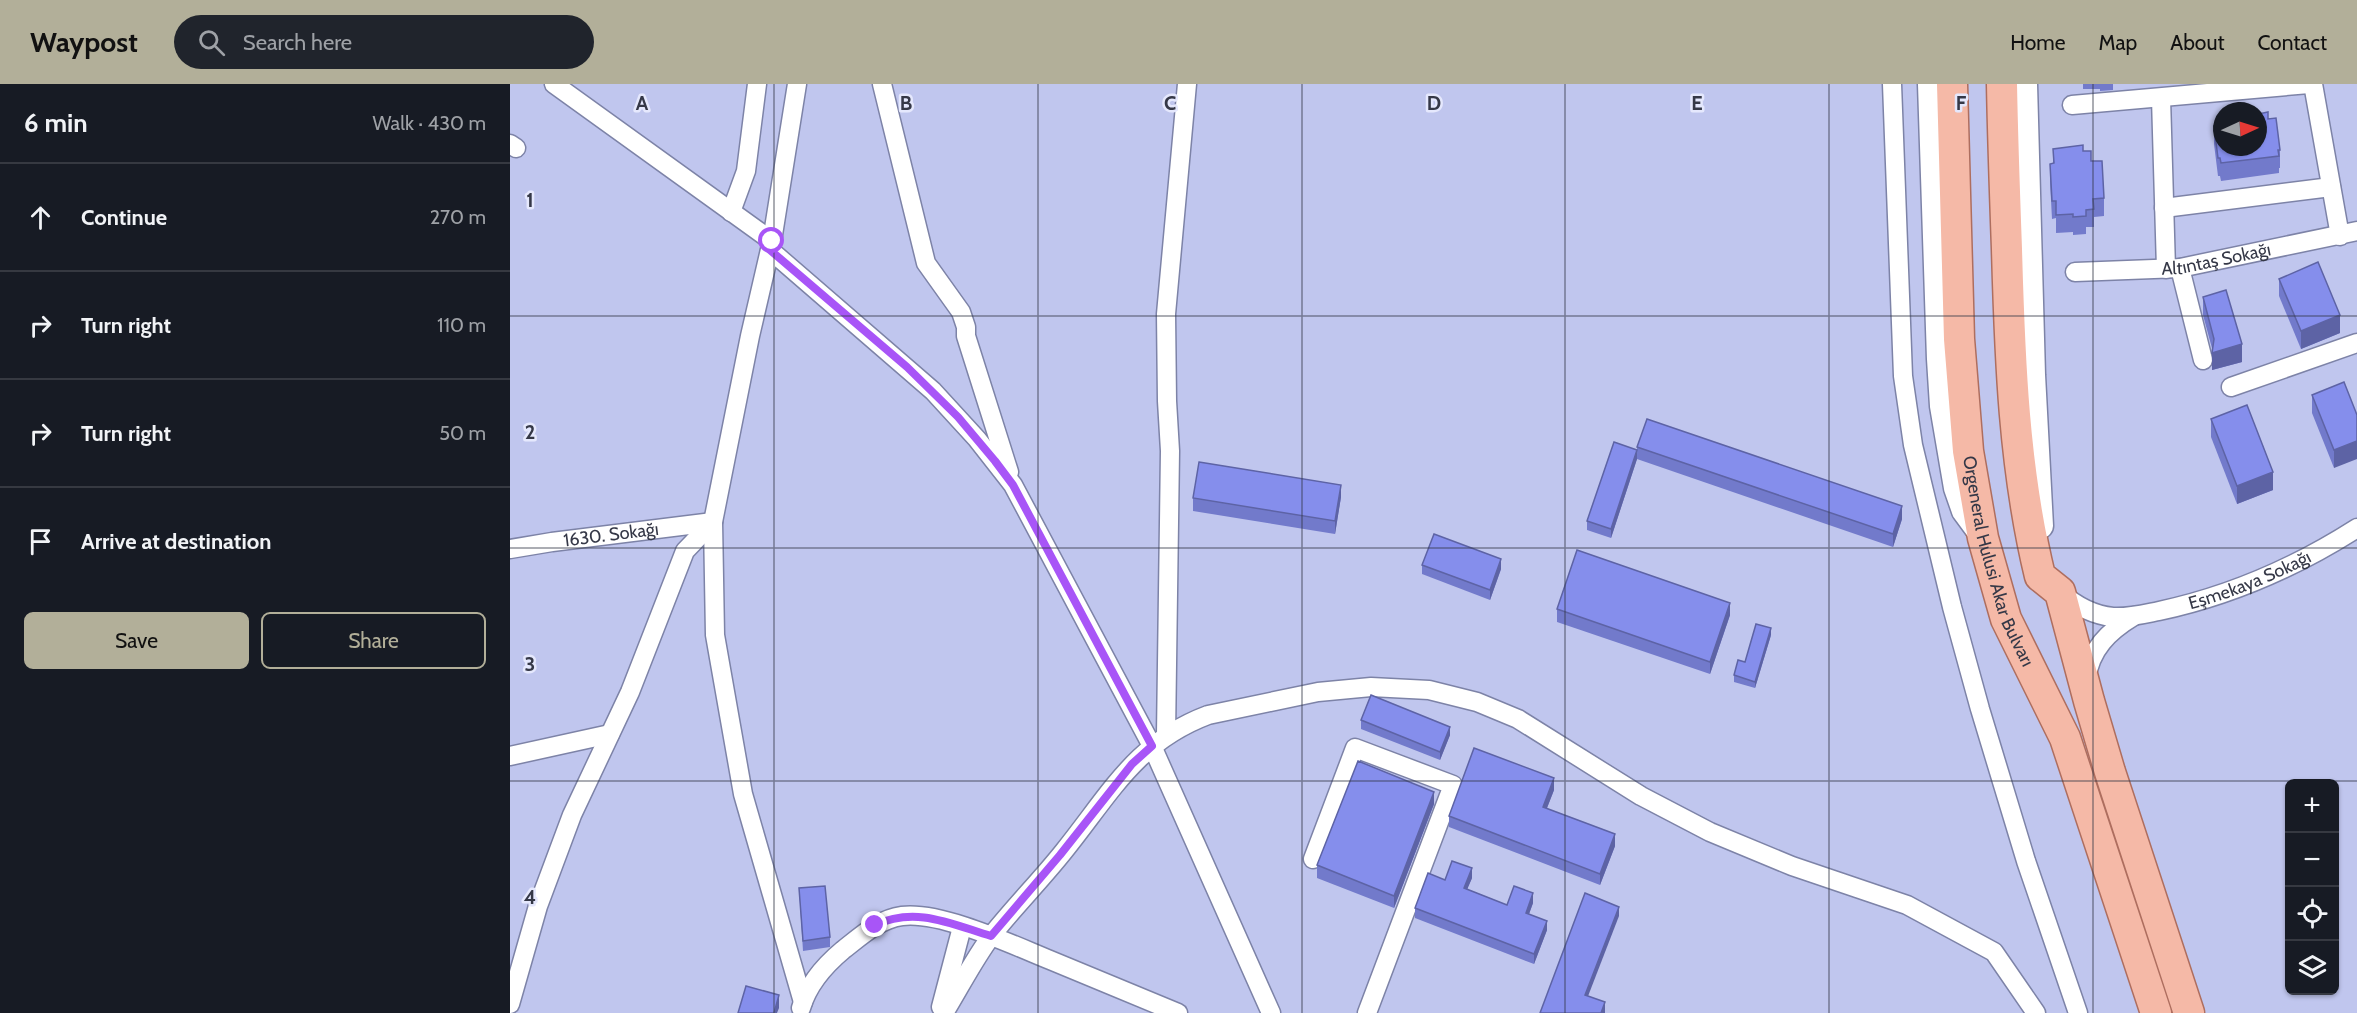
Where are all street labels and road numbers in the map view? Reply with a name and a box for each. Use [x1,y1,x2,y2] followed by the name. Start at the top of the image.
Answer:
[2161,238,2273,280] street label: Altıntaş Sokağı
[1958,454,2039,670] street label: Orgeneral Hulusi Akar Bulvarı
[562,518,660,551] street label: 1630. Sokağı
[2186,546,2315,614] street label: Eşmekaya Sokağı

